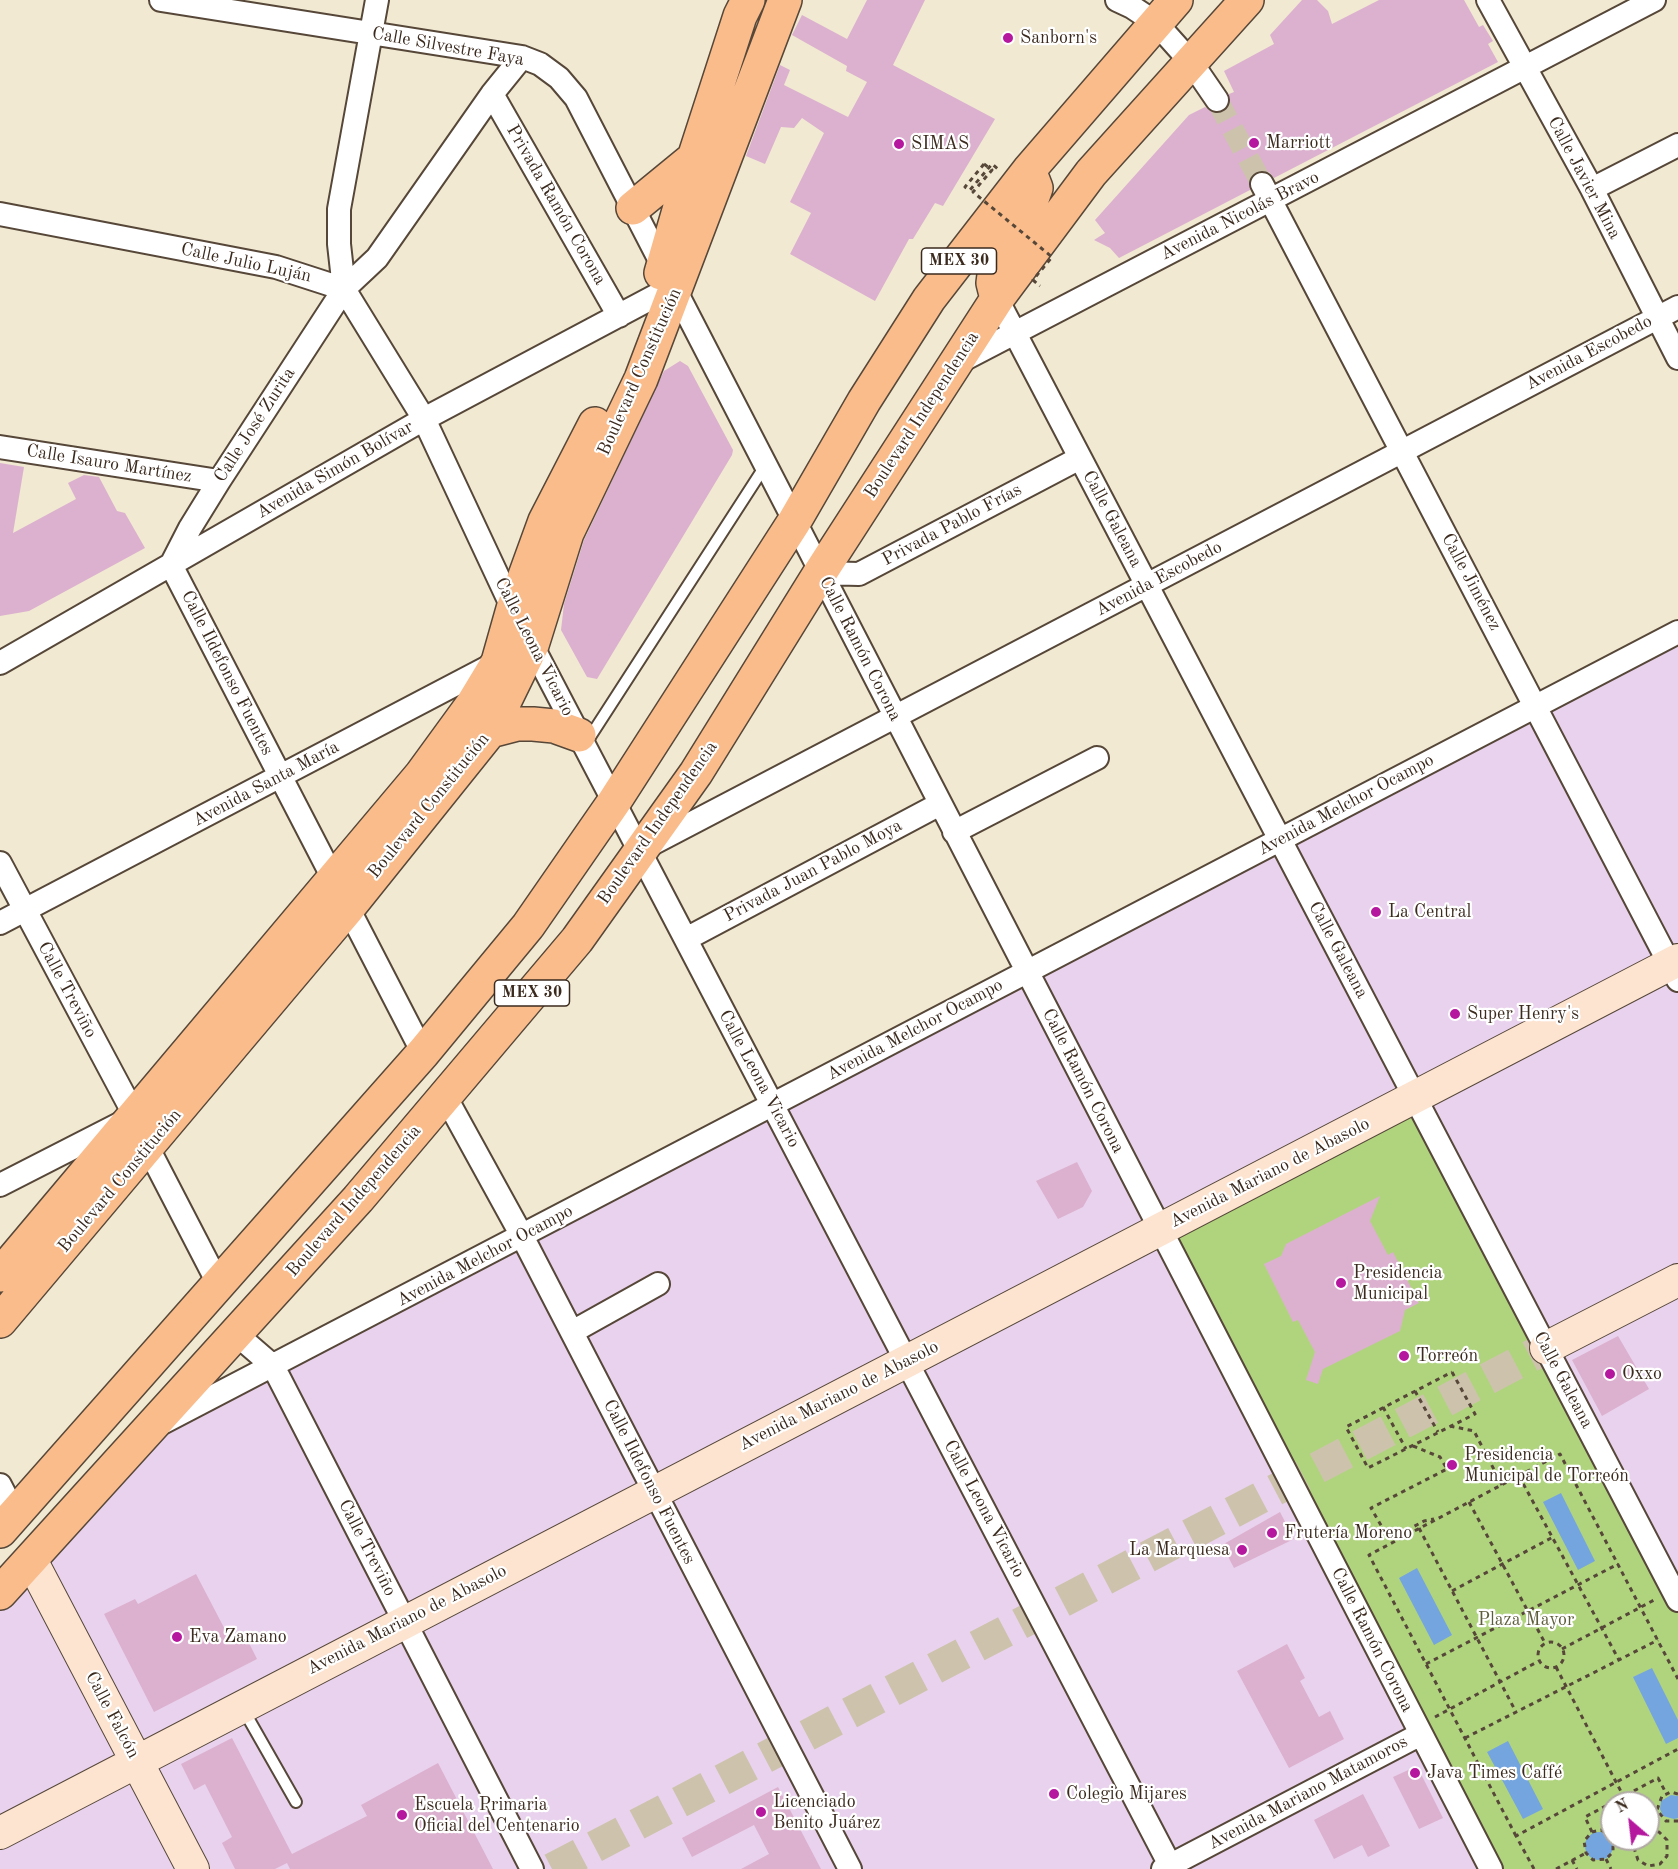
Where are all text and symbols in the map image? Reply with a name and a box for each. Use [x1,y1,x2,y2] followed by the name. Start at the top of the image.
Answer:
[370,23,526,71] street label: Calle Silvestre Faya
[1020,27,1097,49] place label: Sanborn's
[1001,31,1015,45] marker: Sanborn's
[1543,113,1625,243] street label: Calle Javier Mina
[501,121,611,289] street label: Privada Ramón Corona
[1266,132,1331,154] place label: Marriott
[911,133,969,155] place label: SIMAS
[1247,136,1261,150] marker: Marriott
[892,137,906,151] marker: SIMAS
[1157,167,1323,265] street label: Avenida Nicolás Bravo
[179,239,313,287] street label: Calle Julio Luján
[922,248,996,274] road number: MEX 30
[593,285,687,459] street label: Boulevard Constitución
[1522,311,1656,395] street label: Avenida Escobedo
[860,328,984,502] street label: Boulevard Independencia
[210,364,300,486] street label: Calle José Zurita
[253,416,417,524] street label: Avenida Simón Bolívar
[25,440,193,488] street label: Calle Isauro Martínez
[1077,467,1147,571] street label: Calle Galeana
[878,479,1026,571] street label: Privada Pablo Frías
[1436,530,1506,634] street label: Calle Jiménez
[1092,537,1226,621] street label: Avenida Escobedo
[814,573,906,725] street label: Calle Ramón Corona
[490,574,578,720] street label: Calle Leona Vicario
[176,587,278,759] street label: Calle Ildefonso Fuentes
[364,729,494,883] street label: Boulevard Constitución
[189,736,343,832] street label: Avenida Santa María
[593,737,723,909] street label: Boulevard Independencia
[1254,749,1438,861] street label: Avenida Melchor Ocampo
[720,815,906,927] street label: Privada Juan Pablo Moya
[1303,898,1373,1002] street label: Calle Galeana
[1388,901,1471,923] place label: La Central
[1369,905,1383,919] marker: La Central
[33,938,101,1042] street label: Calle Treviño
[823,974,1007,1086] street label: Avenida Melchor Ocampo
[494,980,570,1006] road number: MEX 30
[1467,1003,1579,1025] place label: Super Henry's
[1037,1005,1129,1157] street label: Calle Ramón Corona
[714,1006,804,1152] street label: Calle Leona Vicario
[1448,1007,1462,1021] marker: Super Henry's
[54,1105,186,1257] street label: Boulevard Constitución
[1166,1113,1374,1233] street label: Avenida Mariano de Abasolo
[282,1120,426,1282] street label: Boulevard Independencia
[393,1200,577,1312] street label: Avenida Melchor Ocampo
[1353,1262,1443,1304] place label: Presidencia Municipal
[1334,1276,1348,1290] marker: Presidencia Municipal
[1528,1328,1598,1432] street label: Calle Galeana
[735,1336,943,1456] street label: Avenida Mariano de Abasolo
[1416,1345,1478,1367] place label: Torreón
[1397,1349,1411,1363] marker: Torreón
[1622,1363,1662,1385] place label: Oxxo
[1603,1367,1617,1381] marker: Oxxo
[598,1396,700,1568] street label: Calle Ildefonso Fuentes
[939,1436,1029,1582] street label: Calle Leona Vicario
[1464,1444,1629,1486] place label: Presidencia Municipal de Torreón
[1445,1458,1459,1472] marker: Presidencia Municipal de Torreón
[333,1496,401,1600] street label: Calle Treviño
[1284,1522,1412,1544] place label: Frutería Moreno
[1265,1526,1279,1540] marker: Frutería Moreno
[1129,1539,1230,1561] place label: La Marquesa
[1235,1543,1249,1557] marker: La Marquesa
[303,1560,511,1680] street label: Avenida Mariano de Abasolo
[1326,1564,1418,1716] street label: Calle Ramón Corona
[1478,1609,1574,1631] park label: Plaza Mayor
[189,1626,287,1648] place label: Eva Zamano
[170,1630,184,1644] marker: Eva Zamano
[80,1668,144,1762] street label: Calle Falcón
[1205,1731,1411,1855] street label: Avenida Mariano Matamoros
[1427,1762,1562,1784] place label: Java Times Caffé
[1408,1766,1422,1780] marker: Java Times Caffé
[1066,1783,1187,1805] place label: Colegio Mijares
[1047,1787,1061,1801] marker: Colegio Mijares
[773,1791,880,1834] place label: Licenciado Benito Juárez
[1600,1791,1660,1851] north arrow
[414,1794,580,1836] place label: Escuela Primaria Oficial del Centenario
[1613,1797,1632,1817] text: N
[754,1805,768,1819] marker: Licenciado Benito Juárez
[395,1808,409,1822] marker: Escuela Primaria Oficial del Centenario

